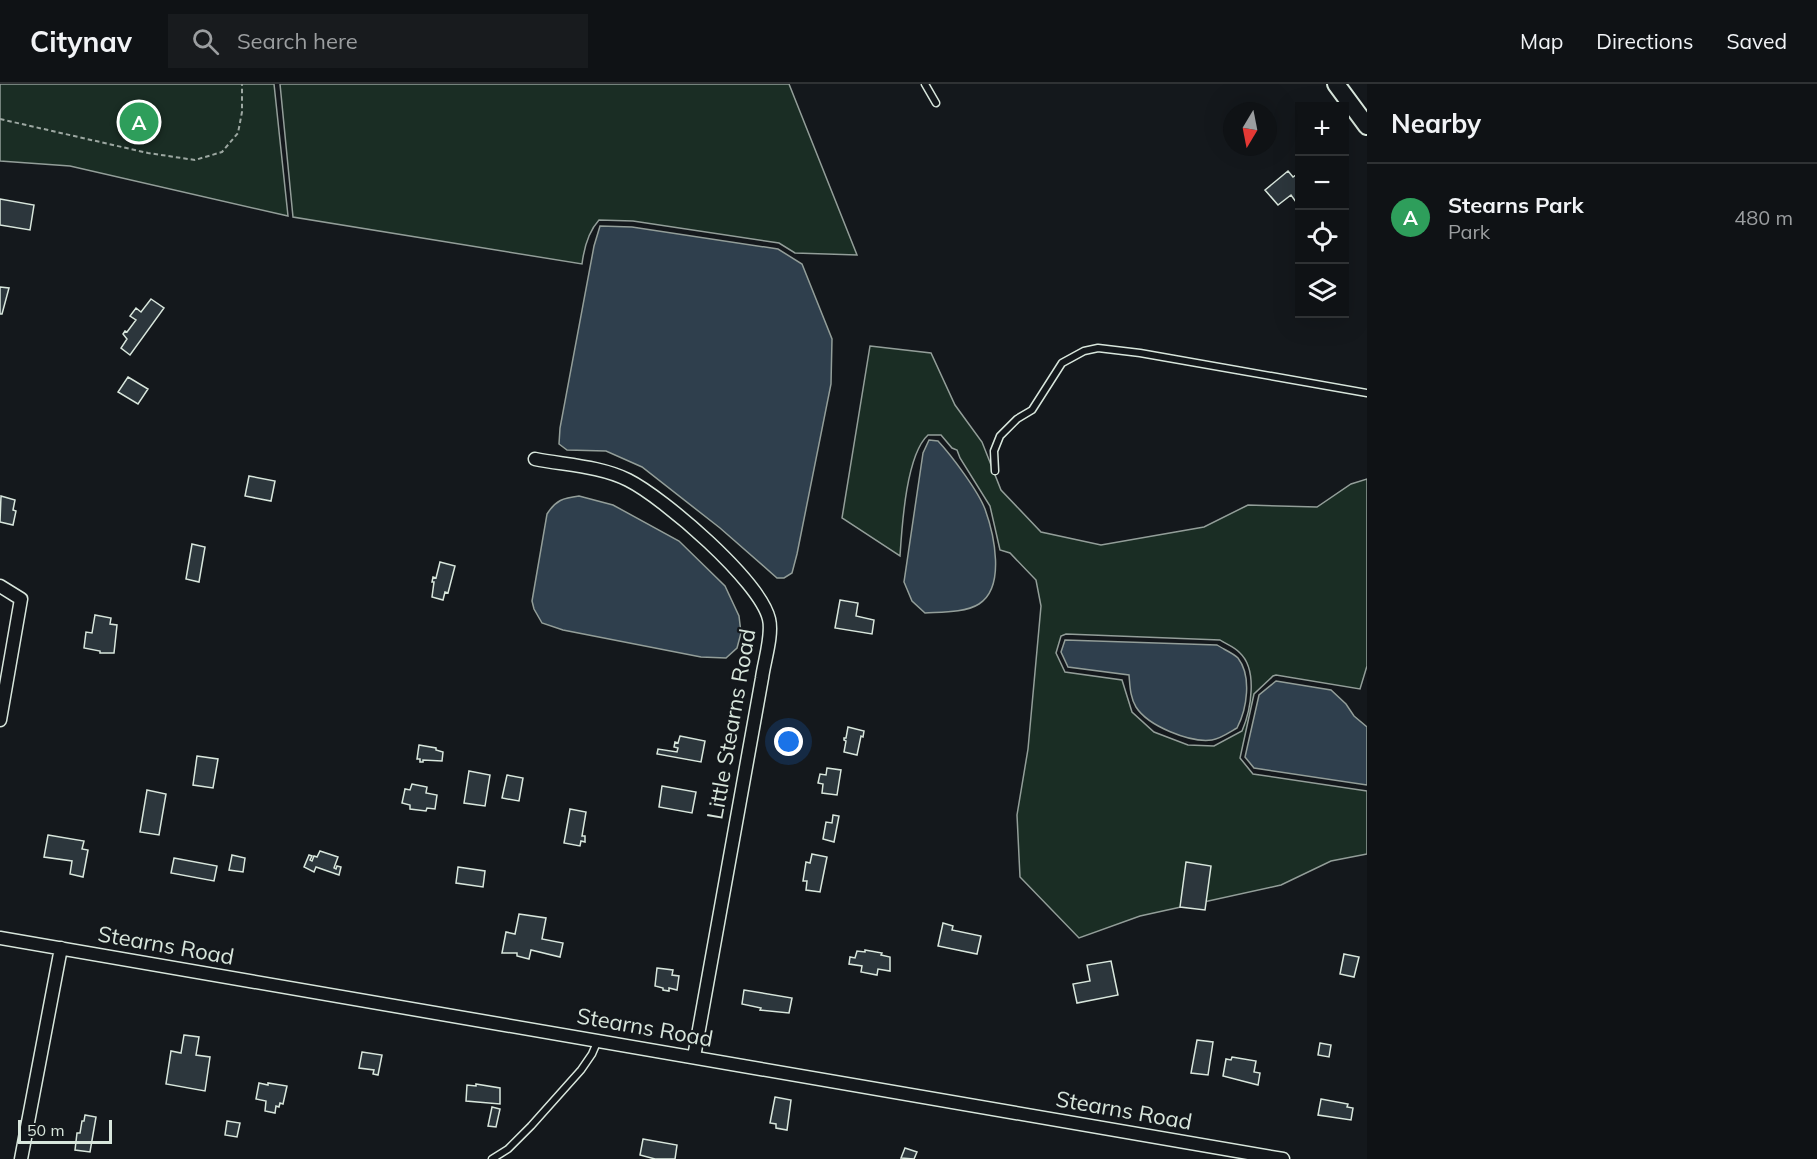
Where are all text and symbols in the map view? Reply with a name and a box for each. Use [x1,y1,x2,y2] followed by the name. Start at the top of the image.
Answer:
[168,14,588,68] search box
[30,24,132,59] text: Citynav
[189,25,222,58] icon: search
[237,27,358,55] text: Search here
[1520,28,1563,54] text: Map
[1596,28,1693,54] text: Directions
[1726,28,1787,54] text: Saved
[120,99,158,144] pin: A
[1223,102,1277,156] north arrow
[1295,102,1349,318] map controls
[1295,102,1349,156] button: +
[1391,107,1481,140] text: Nearby
[1295,156,1349,210] button: −
[1448,191,1584,219] text: Stearns Park
[1403,205,1418,230] text: A
[1734,205,1793,230] text: 480 m
[1295,210,1349,264] button: locate
[1448,219,1490,244] text: Park
[1295,264,1349,318] button: layers
[700,626,762,822] street label: Little Stearns Road
[774,727,803,756] your location
[96,919,236,971] street label: Stearns Road
[575,1001,715,1053] street label: Stearns Road
[1054,1084,1194,1136] street label: Stearns Road
[18,1117,112,1144] scale bar
[27,1120,64,1140] text: 50 m

